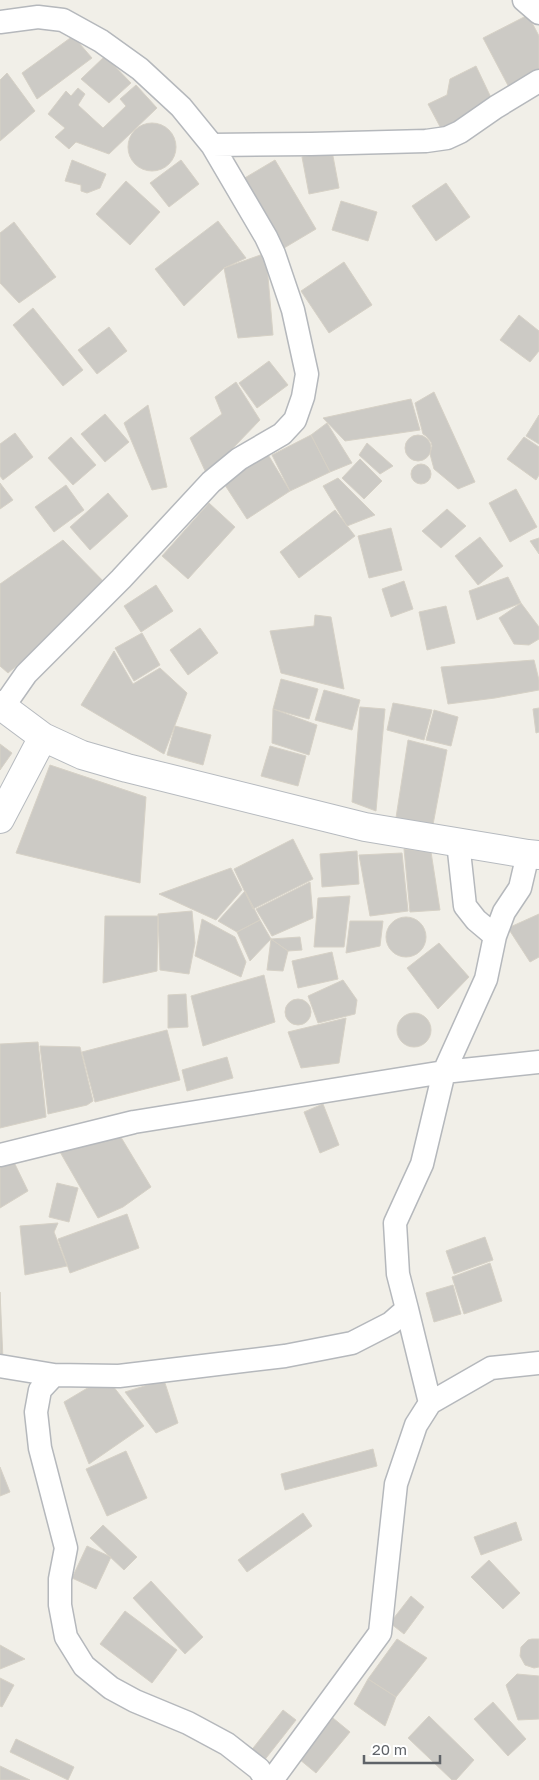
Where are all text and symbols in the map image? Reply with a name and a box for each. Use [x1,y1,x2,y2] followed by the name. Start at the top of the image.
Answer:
[364,1732,440,1764] scale bar
[372,1740,407,1758] text: 20 m

